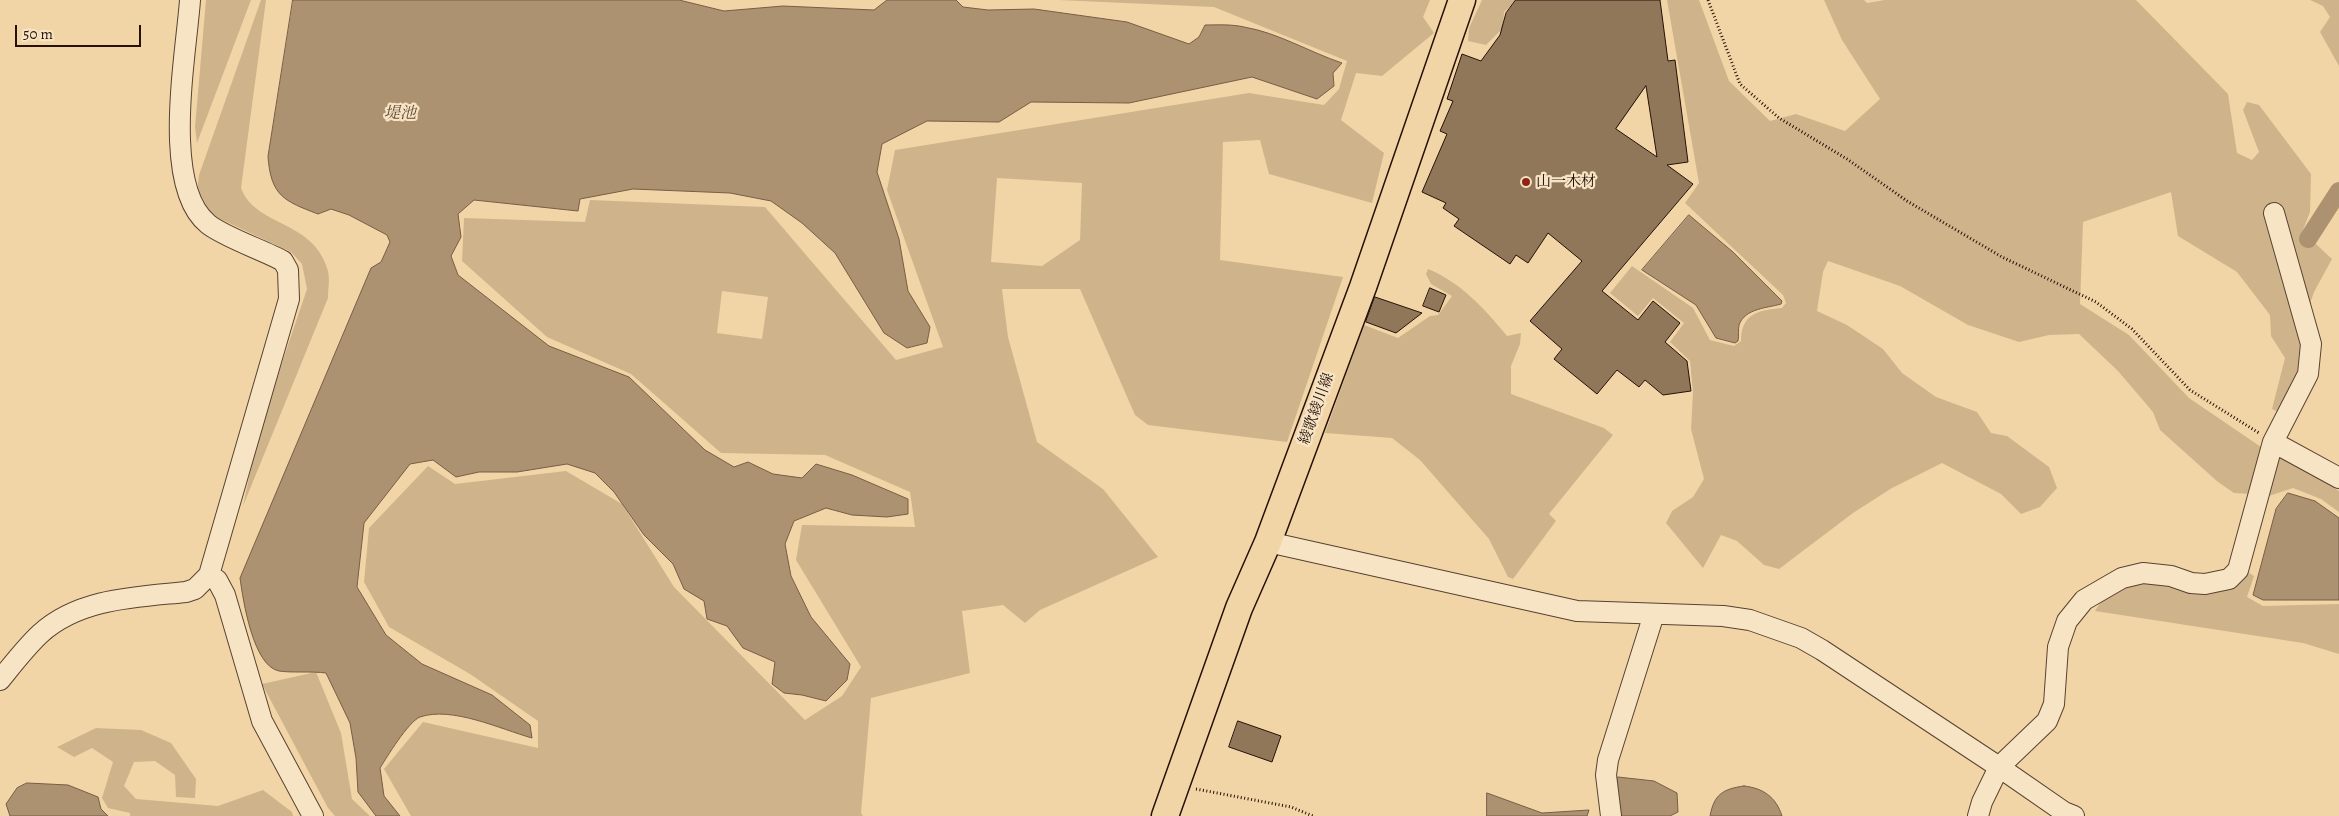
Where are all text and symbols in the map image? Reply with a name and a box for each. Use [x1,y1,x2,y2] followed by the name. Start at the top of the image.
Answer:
[18,15,144,47] scale bar
[23,24,53,44] text: 50 m
[384,104,416,124] water label: 堤池
[1536,173,1596,191] place label: 山一木材
[1520,176,1532,188] marker: 山一木材
[1296,371,1338,447] street label: 綾歌綾川線

